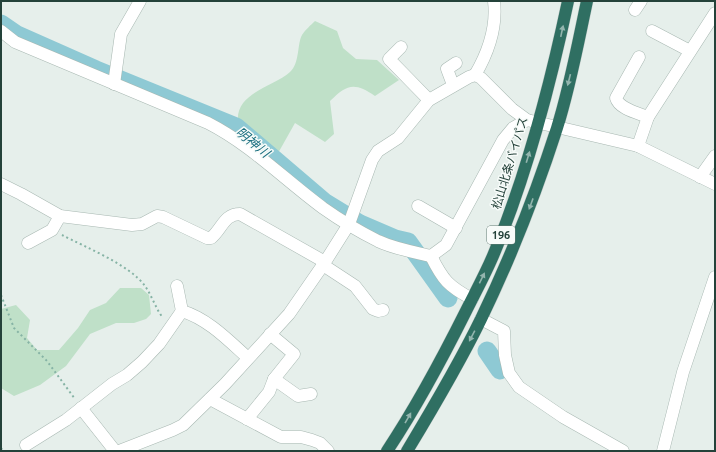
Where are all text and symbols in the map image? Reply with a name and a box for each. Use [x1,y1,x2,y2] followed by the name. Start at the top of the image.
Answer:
[559,25,565,38] one-way arrow
[566,74,572,86] one-way arrow
[489,115,530,211] street label: 松山北条バイパス
[233,124,274,161] water label: 明神川
[525,151,531,163] one-way arrow
[527,199,533,211] one-way arrow
[487,226,515,244] road number: 196
[479,273,485,284] one-way arrow
[469,330,476,342] one-way arrow
[405,412,412,424] one-way arrow

